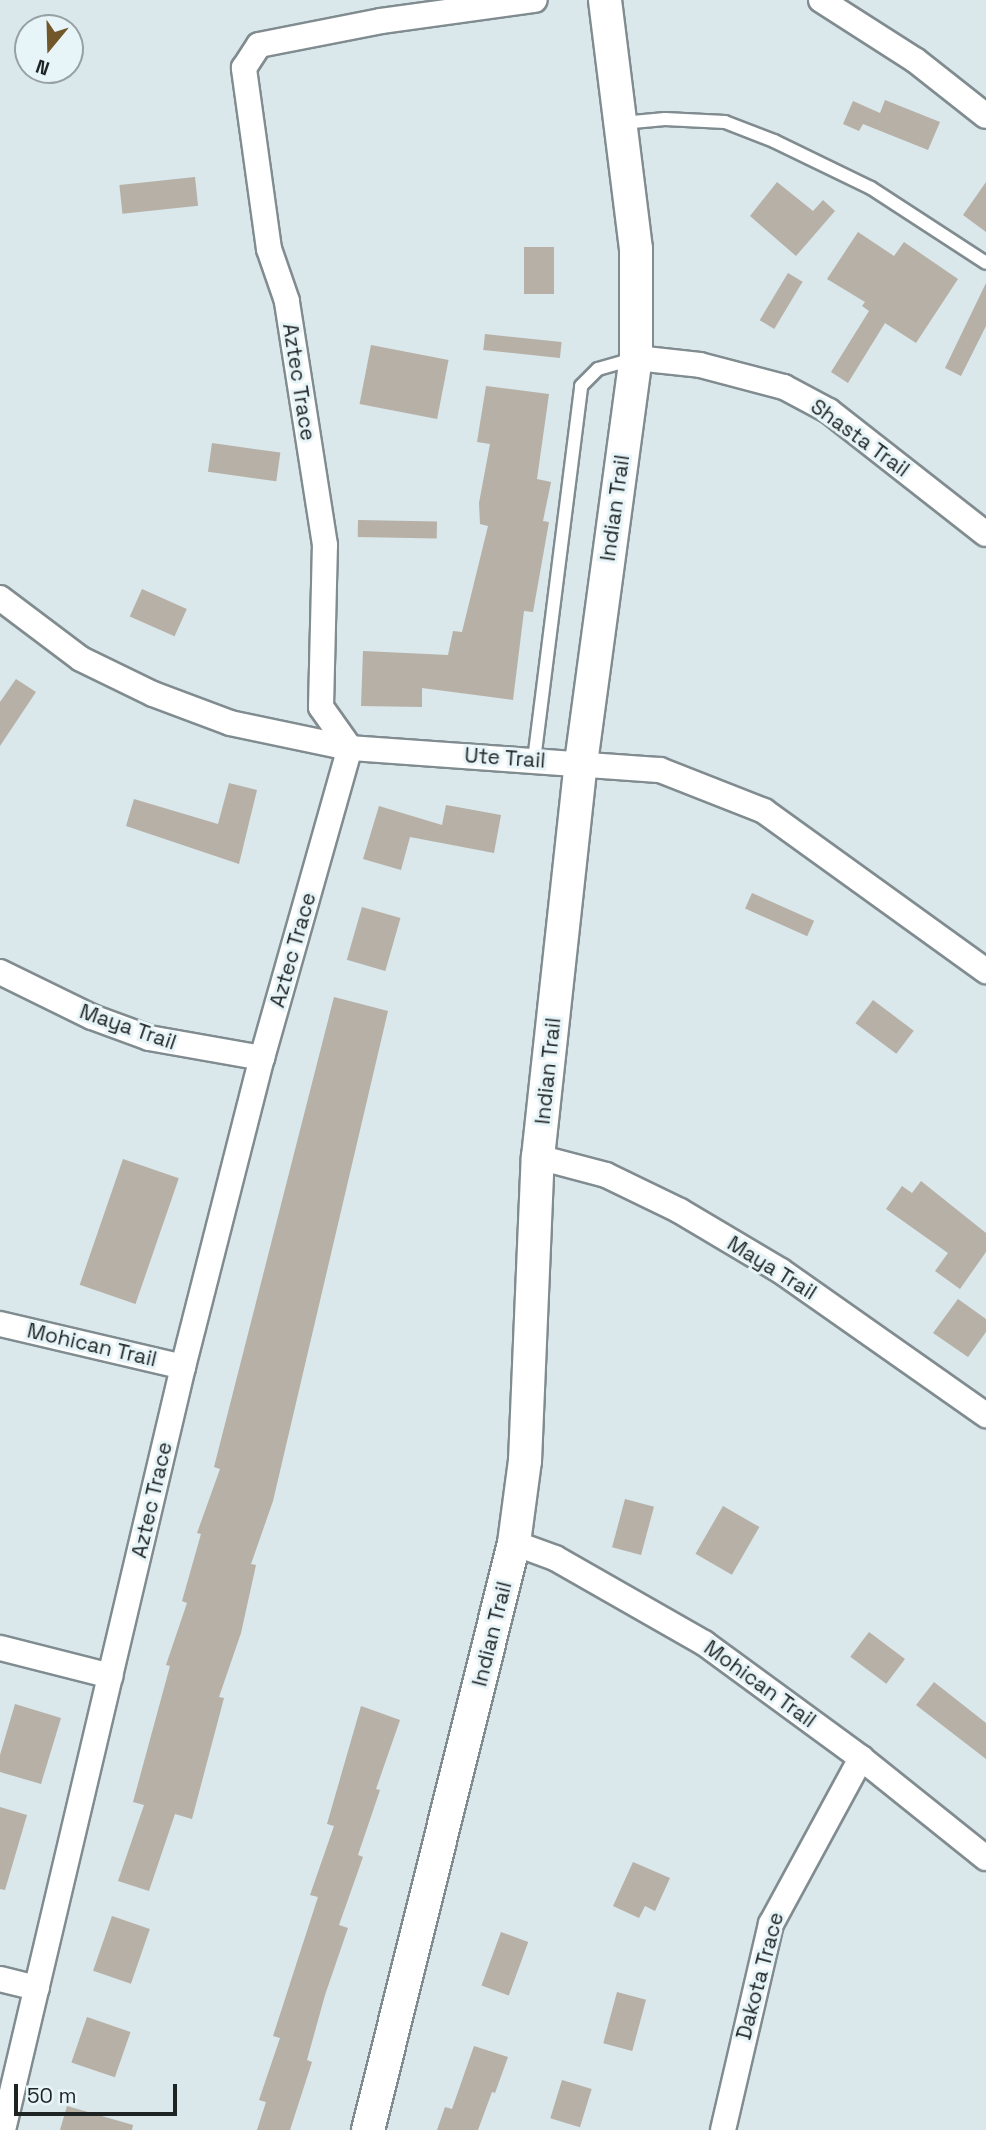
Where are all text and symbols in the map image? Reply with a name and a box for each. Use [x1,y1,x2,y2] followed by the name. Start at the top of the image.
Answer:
[14,14,84,84] north arrow
[33,54,53,81] text: N
[277,321,321,443] street label: Aztec Trace
[806,394,914,482] street label: Shasta Trail
[595,453,635,563] street label: Indian Trail
[463,743,547,773] street label: Ute Trail
[264,889,322,1011] street label: Aztec Trace
[76,999,180,1055] street label: Maya Trail
[530,1016,566,1126] street label: Indian Trail
[723,1231,821,1305] street label: Maya Trail
[24,1318,160,1372] street label: Mohican Trail
[126,1439,178,1561] street label: Aztec Trace
[467,1579,517,1689] street label: Indian Trail
[699,1635,821,1733] street label: Mohican Trail
[731,1909,789,2043] street label: Dakota Trace
[18,2070,180,2114] scale bar
[27,2082,77,2109] text: 50 m

